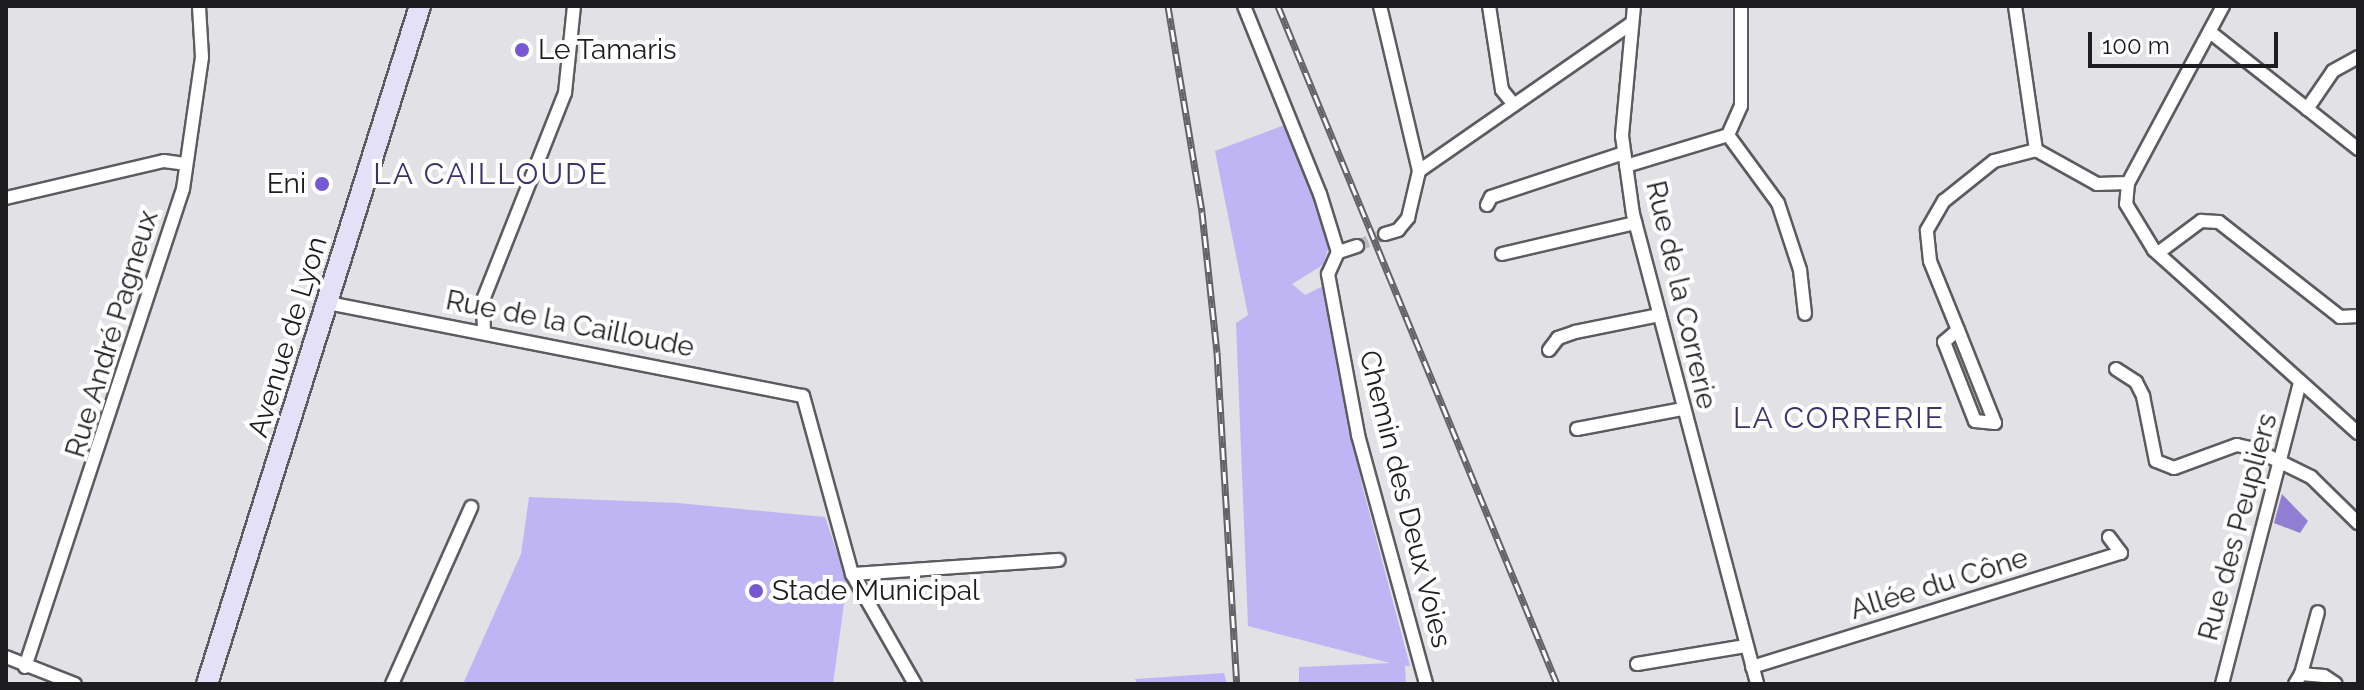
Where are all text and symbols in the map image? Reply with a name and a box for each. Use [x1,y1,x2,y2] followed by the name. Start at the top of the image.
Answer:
[2092,16,2282,66] scale bar
[2102,31,2170,60] text: 100 m
[538,33,677,67] place label: Le Tamaris
[513,41,531,59] marker: Le Tamaris
[373,156,609,192] district label: LA CAILLOUDE
[267,167,306,201] place label: Eni
[313,175,331,193] marker: Eni
[1638,178,1724,412] street label: Rue de la Correrie
[58,206,166,462] street label: Rue André Pagneux
[242,233,334,441] street label: Avenue de Lyon
[443,283,697,365] street label: Rue de la Cailloude
[1352,346,1458,652] street label: Chemin des Deux Voies
[1732,400,1946,436] district label: LA CORRERIE
[2192,410,2284,644] street label: Rue des Peupliers
[1846,541,2032,627] street label: Allée du Cône
[772,574,980,608] place label: Stade Municipal
[747,582,765,600] marker: Stade Municipal

